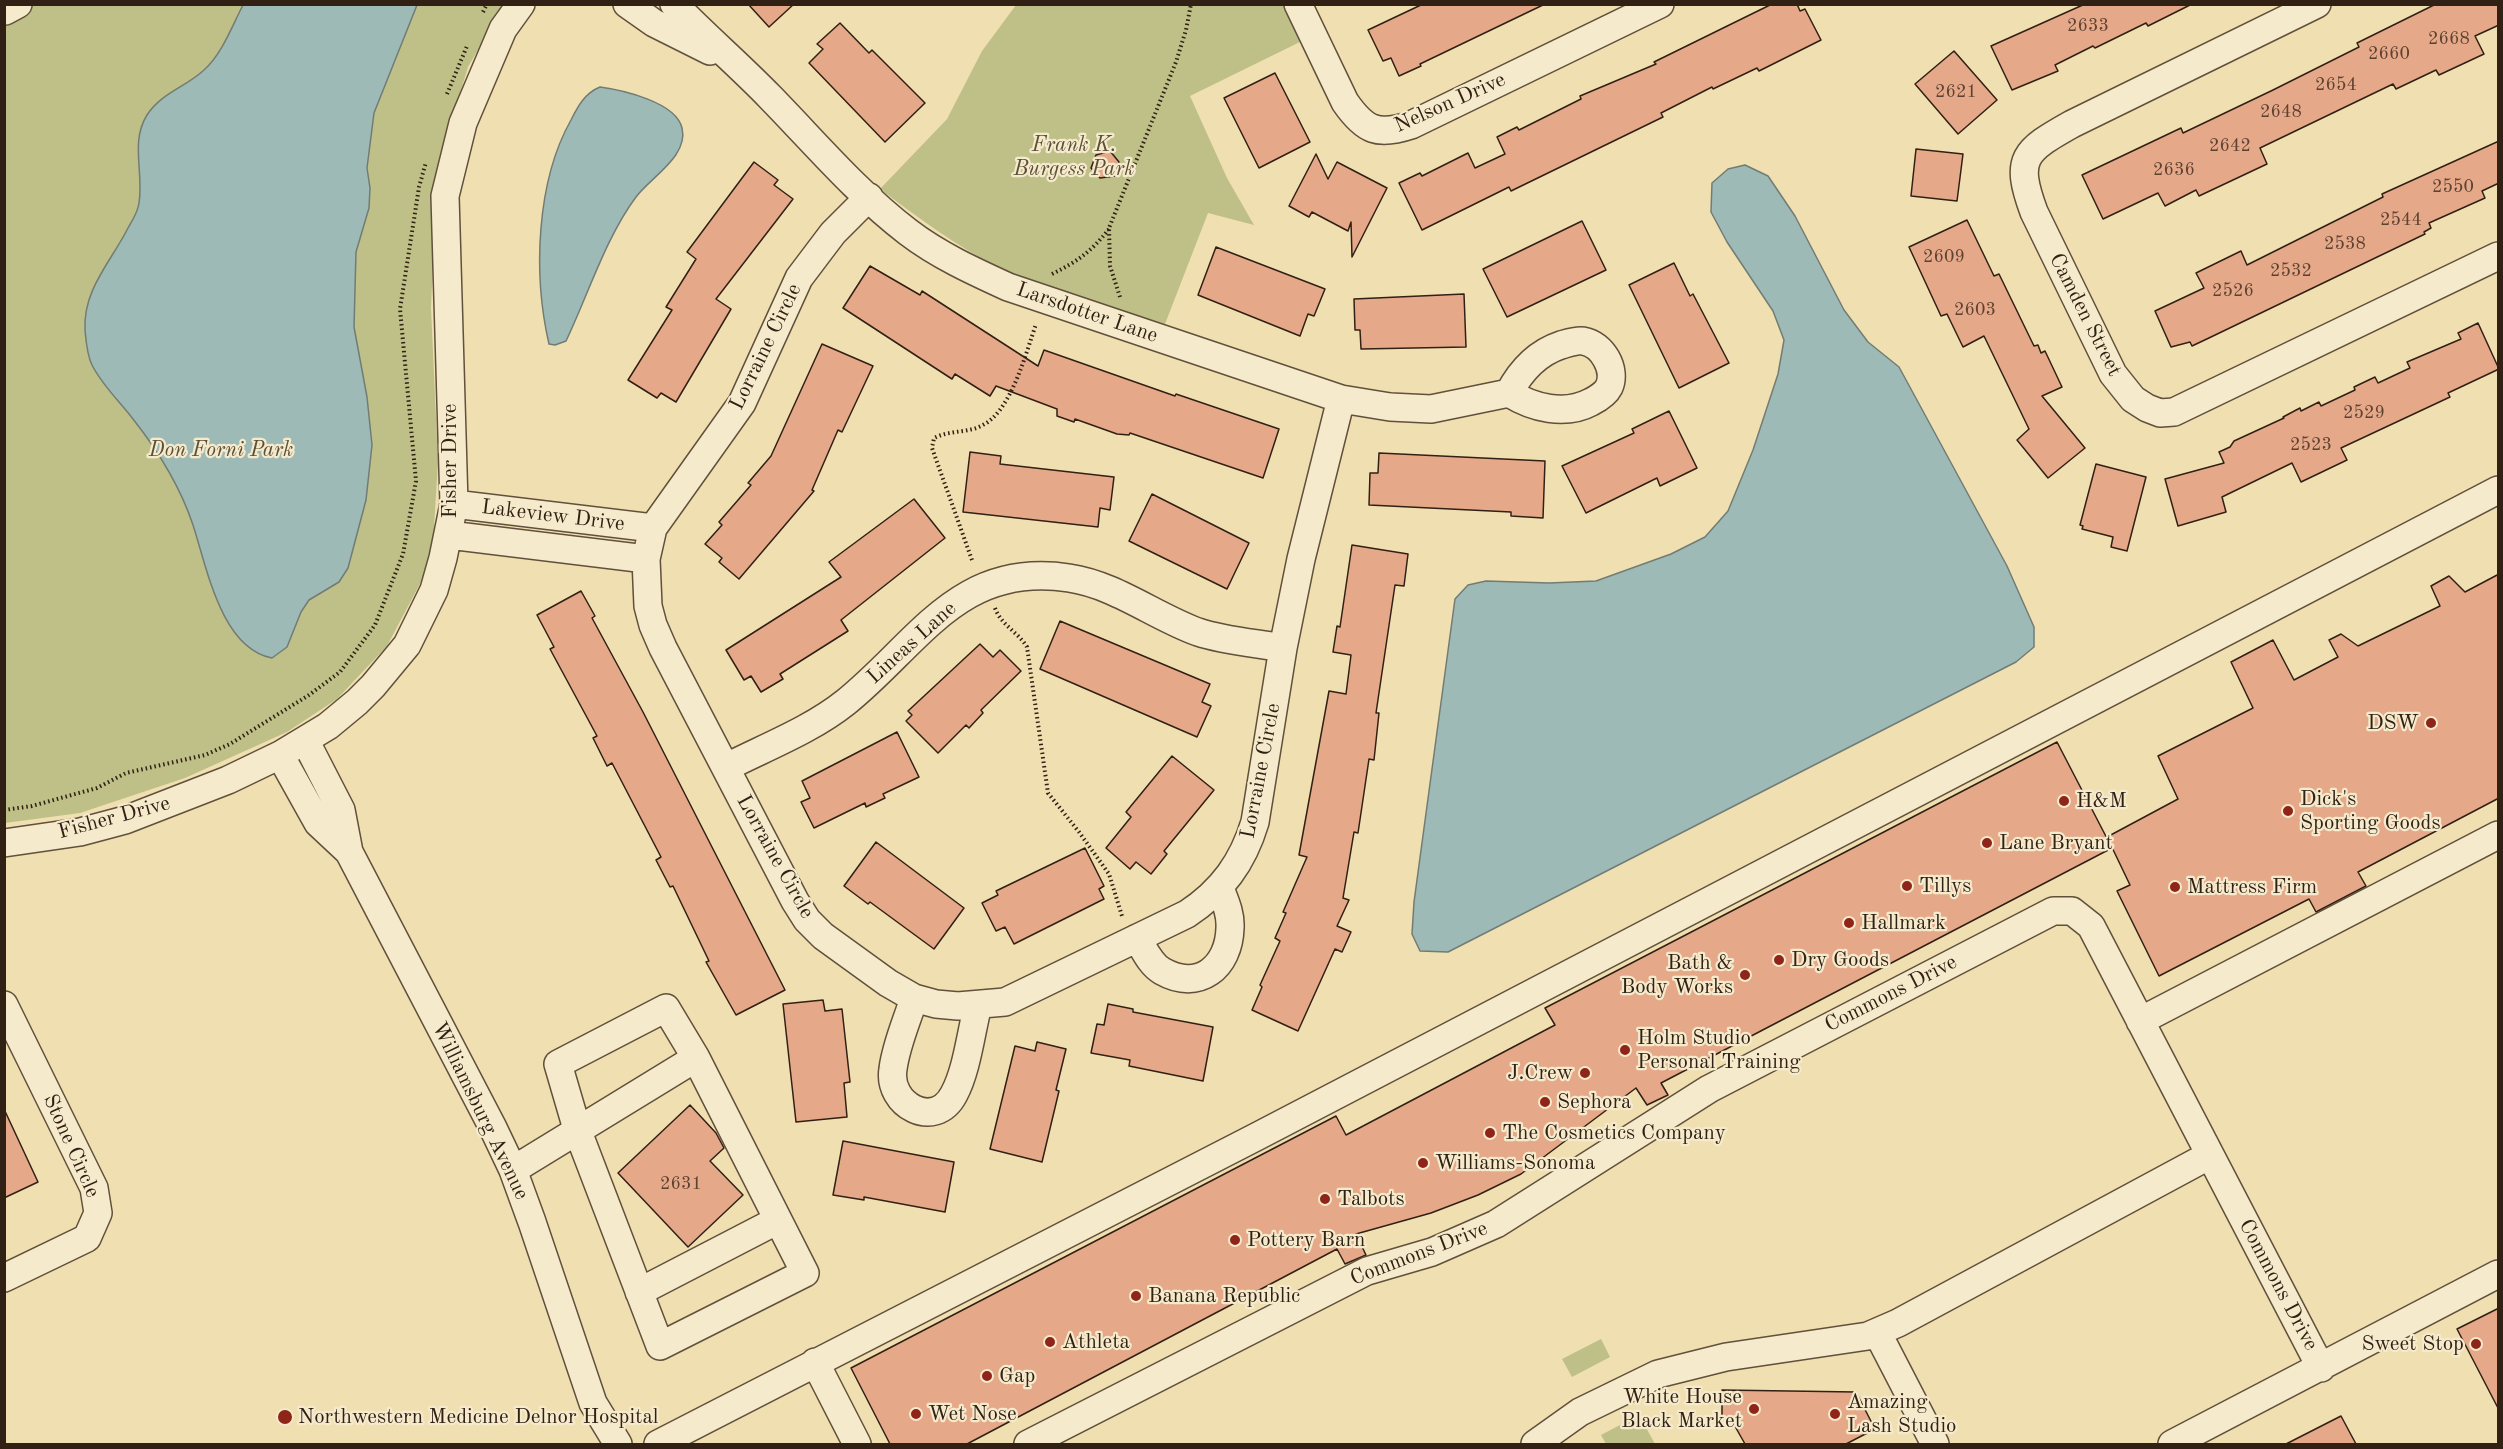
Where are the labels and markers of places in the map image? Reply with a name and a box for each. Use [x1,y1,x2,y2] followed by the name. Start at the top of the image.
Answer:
[2367,710,2419,736] place label: DSW
[2424,716,2438,730] marker: DSW
[2300,786,2441,836] place label: Dick's Sporting Goods
[2076,788,2127,814] place label: H&M
[2057,794,2071,808] marker: H&M
[2281,804,2295,818] marker: Dick's Sporting Goods
[1999,830,2113,856] place label: Lane Bryant
[1980,836,1994,850] marker: Lane Bryant
[1919,873,1971,899] place label: Tillys
[2187,874,2317,900] place label: Mattress Firm
[1900,879,1914,893] marker: Tillys
[2168,880,2182,894] marker: Mattress Firm
[1861,910,1946,936] place label: Hallmark
[1842,916,1856,930] marker: Hallmark
[1791,947,1889,973] place label: Dry Goods
[1621,950,1733,1000] place label: Bath & Body Works
[1772,953,1786,967] marker: Dry Goods
[1738,968,1752,982] marker: Bath & Body Works
[1637,1025,1801,1075] place label: Holm Studio Personal Training
[1618,1043,1632,1057] marker: Holm Studio Personal Training
[1507,1060,1573,1086] place label: J.Crew
[1578,1066,1592,1080] marker: J.Crew
[1557,1089,1631,1115] place label: Sephora
[1538,1095,1552,1109] marker: Sephora
[1502,1120,1726,1146] place label: The Cosmetics Company
[1483,1126,1497,1140] marker: The Cosmetics Company
[1435,1150,1595,1176] place label: Williams-Sonoma
[1416,1156,1430,1170] marker: Williams-Sonoma
[1337,1186,1405,1212] place label: Talbots
[1318,1192,1332,1206] marker: Talbots
[1247,1227,1365,1253] place label: Pottery Barn
[1228,1233,1242,1247] marker: Pottery Barn
[1148,1283,1300,1309] place label: Banana Republic
[1129,1289,1143,1303] marker: Banana Republic
[1062,1329,1130,1355] place label: Athleta
[2361,1331,2464,1357] place label: Sweet Stop
[1043,1335,1057,1349] marker: Athleta
[2469,1337,2483,1351] marker: Sweet Stop
[999,1363,1035,1389] place label: Gap
[980,1369,994,1383] marker: Gap
[1621,1384,1742,1434] place label: White House Black Market
[1847,1389,1956,1439] place label: Amazing Lash Studio
[928,1401,1017,1427] place label: Wet Nose
[1747,1402,1761,1416] marker: White House Black Market
[298,1404,658,1430] place label: Northwestern Medicine Delnor Hospital
[909,1407,923,1421] marker: Wet Nose
[1828,1407,1842,1421] marker: Amazing Lash Studio
[276,1408,294,1426] marker: Northwestern Medicine Delnor Hospital

